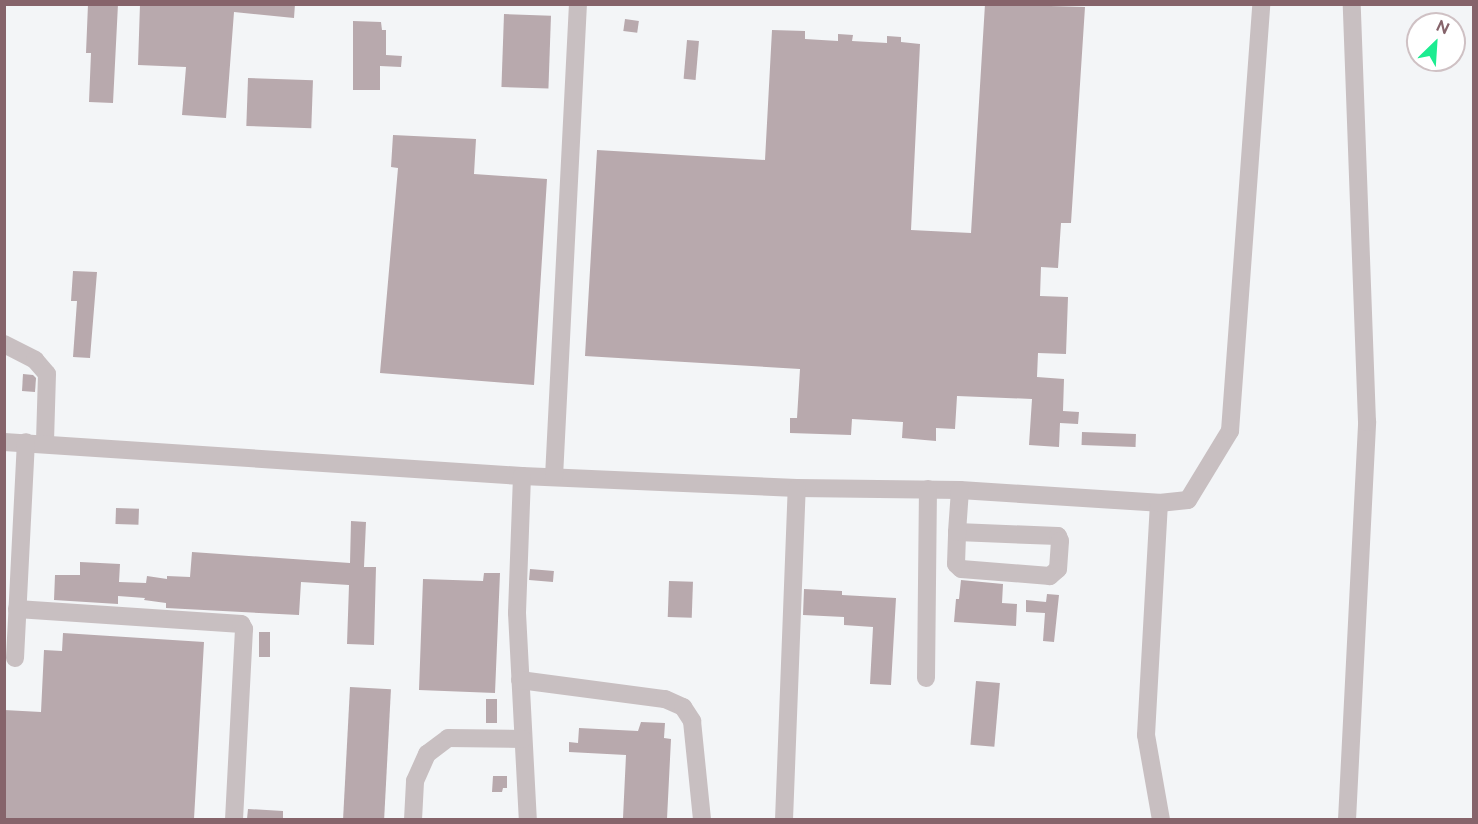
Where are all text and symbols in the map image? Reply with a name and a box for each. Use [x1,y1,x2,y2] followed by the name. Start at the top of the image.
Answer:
[1406,12,1466,72] north arrow
[1433,16,1453,38] text: N

